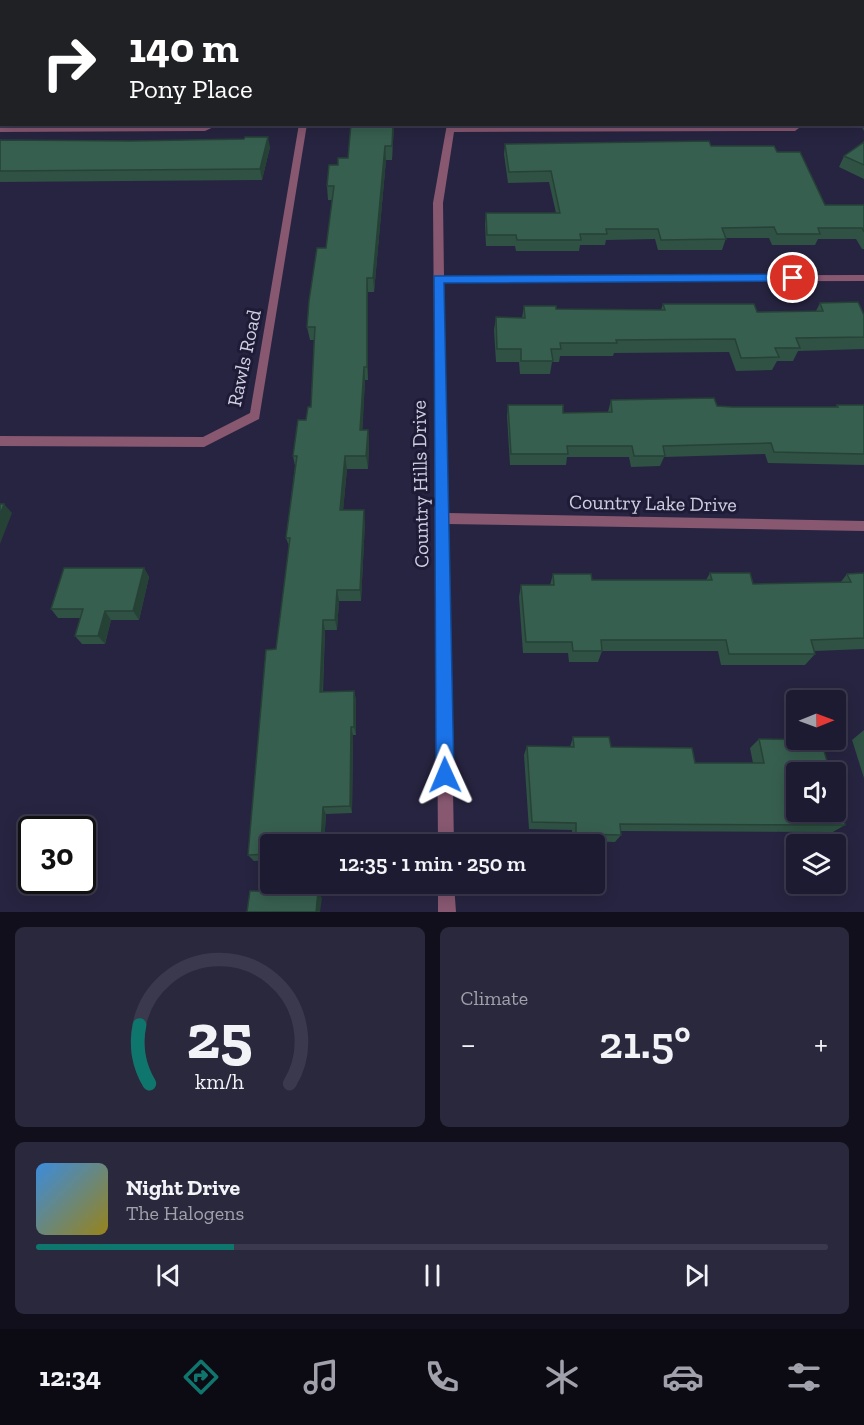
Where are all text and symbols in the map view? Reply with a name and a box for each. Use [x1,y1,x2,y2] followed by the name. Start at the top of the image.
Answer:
[129,22,239,73] text: 140 m
[30,24,108,102] icon: right
[129,73,253,105] text: Pony Place
[767,252,818,303] pin
[776,261,809,294] icon: arrive
[222,307,266,409] street label: Rawls Road
[407,400,433,568] street label: Country Hills Drive
[569,490,737,516] street label: Country Lake Drive
[786,690,846,750] north arrow
[786,690,846,894] map controls
[413,743,477,807] position arrow
[786,762,846,822] button: sound
[18,816,96,894] speed limit sign: 30
[786,834,846,894] button: layers
[339,850,526,877] text: 12:35 · 1 min · 250 m
[461,986,528,1010] text: Climate
[187,999,253,1074] text: 25
[599,1016,691,1070] text: 21.5°
[461,1024,476,1063] text: −
[814,1024,828,1063] text: +
[195,1069,244,1094] text: km/h
[126,1174,240,1201] text: Night Drive
[126,1201,244,1225] text: The Halogens
[152,1259,185,1292] icon: previous
[416,1259,449,1292] icon: pause
[680,1259,713,1292] icon: next
[180,1356,222,1398] icon: directions
[300,1356,342,1398] icon: music
[421,1356,463,1398] icon: phone
[541,1356,583,1398] icon: climate
[662,1356,704,1398] icon: car
[783,1356,825,1398] icon: filters
[39,1361,101,1393] text: 12:34

